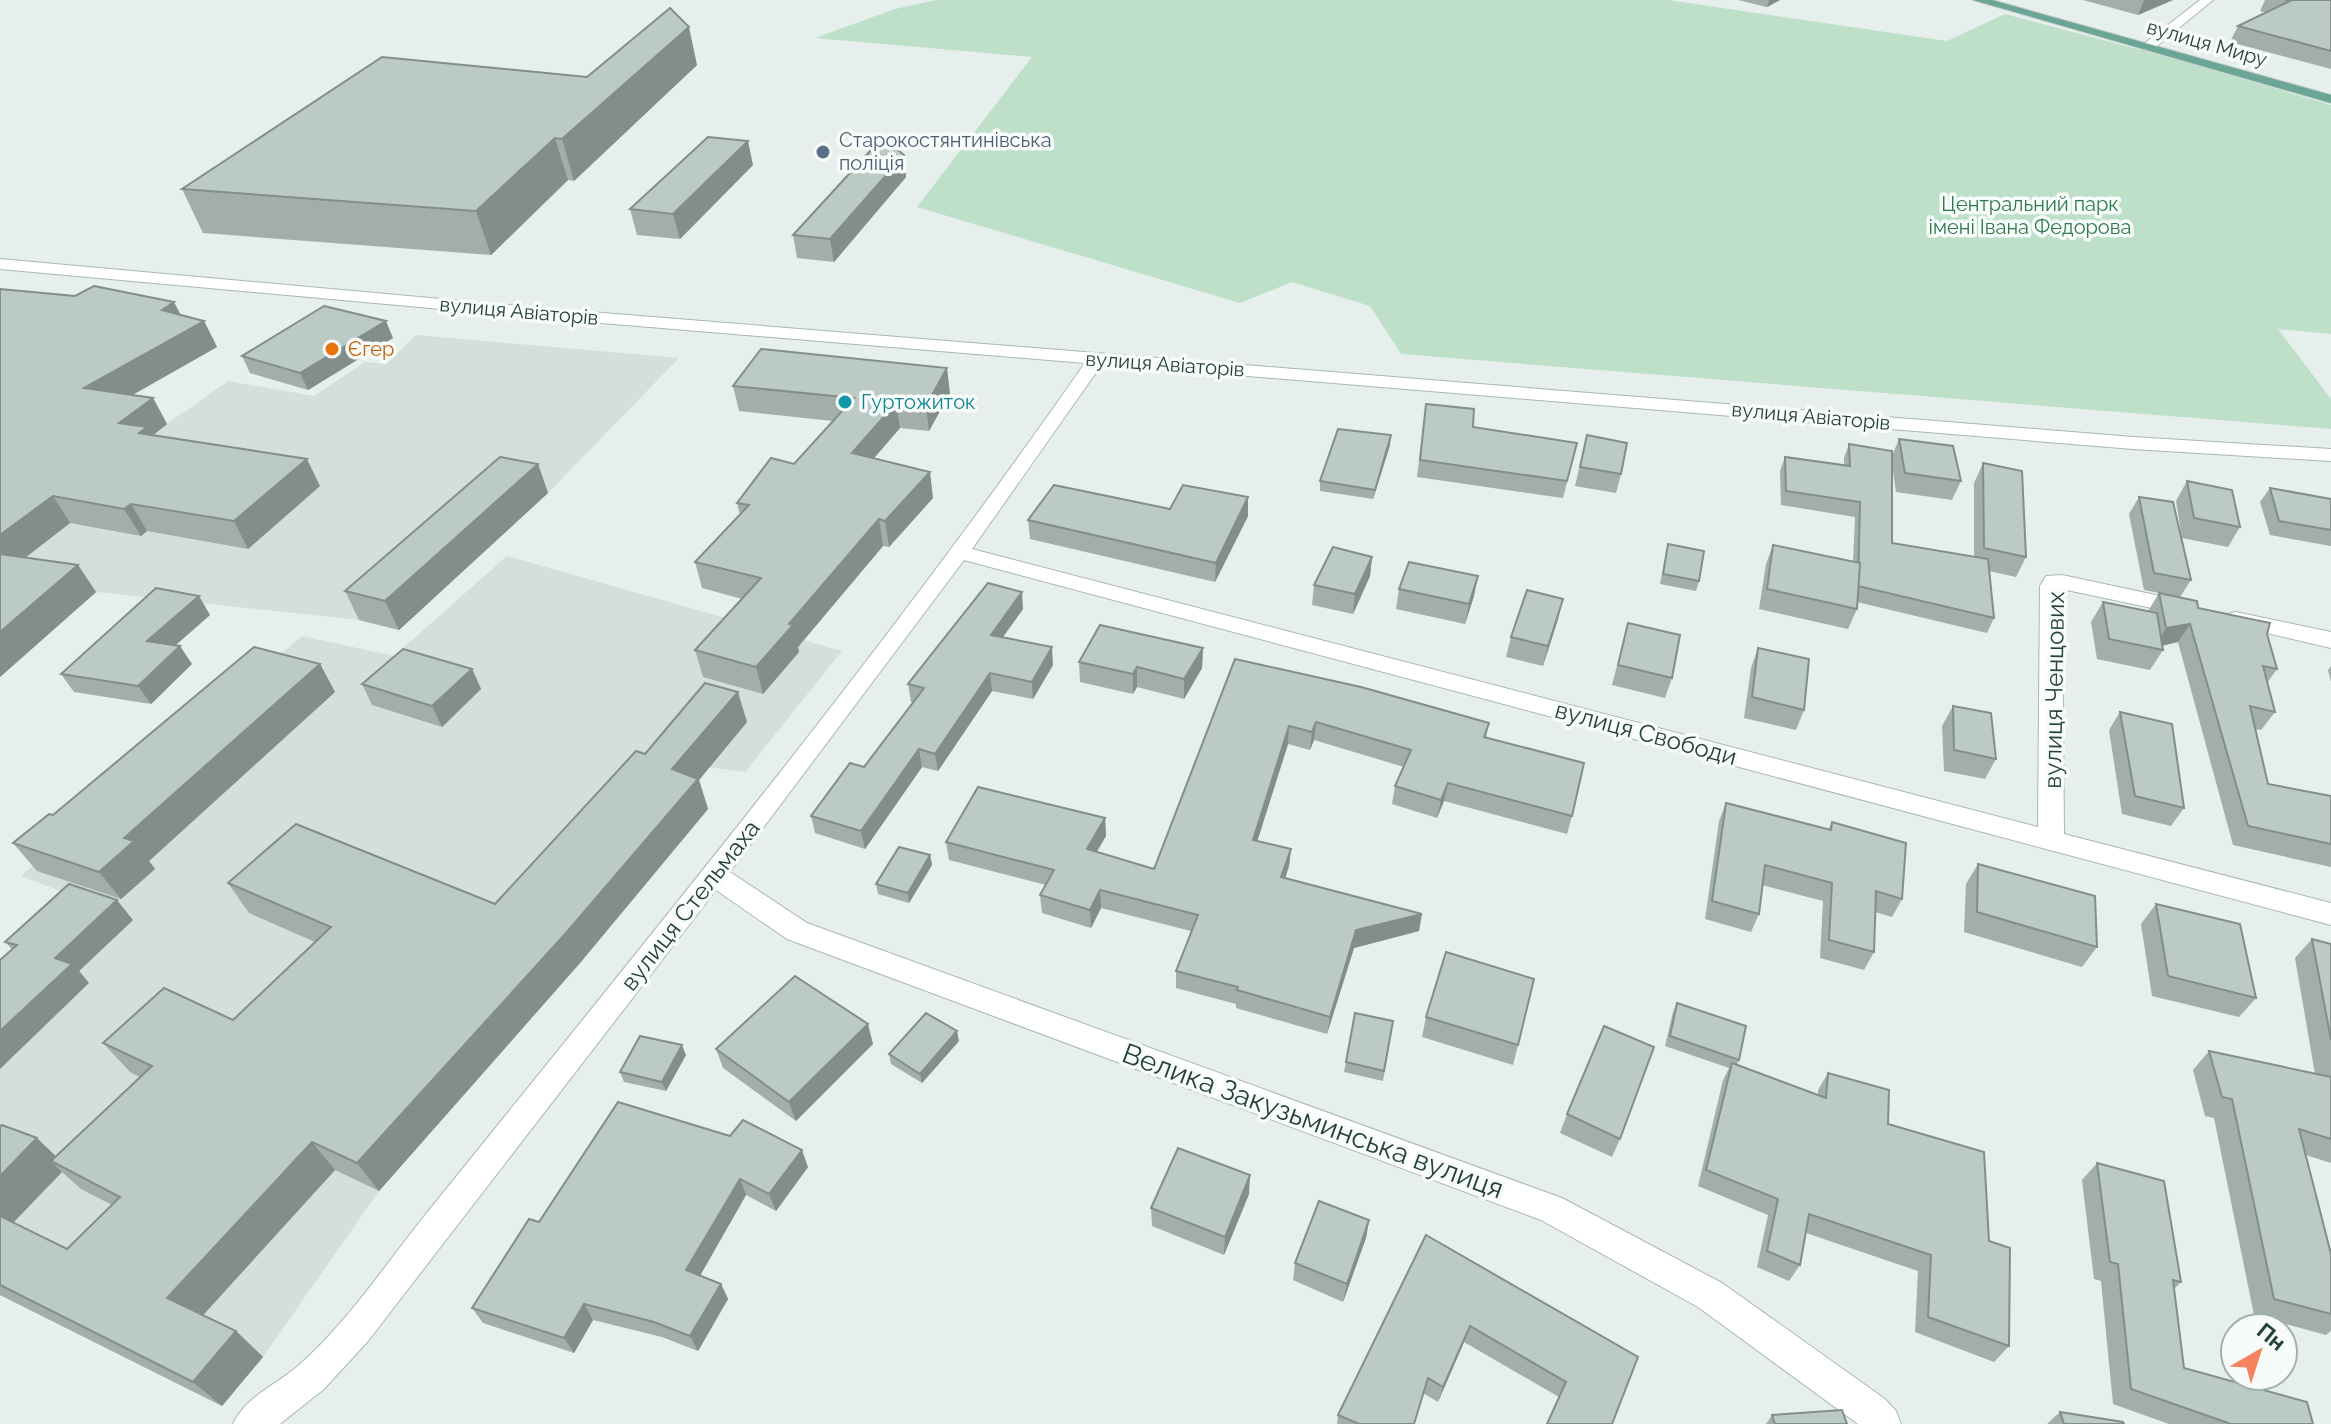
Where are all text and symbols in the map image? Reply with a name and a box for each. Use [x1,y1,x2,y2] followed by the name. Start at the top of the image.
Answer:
[2144,14,2270,72] street label: вулиця Миру
[839,128,1052,175] place label: Старокостянтинівська поліція
[814,143,832,161] marker: Старокостянтинівська поліція
[1929,192,2131,239] park label: Центральний парк імені Івана Федорова
[439,292,599,330] street label: вулиця Авіаторів
[348,337,394,361] place label: Єгер
[323,340,341,358] marker: Єгер
[1085,346,1245,382] street label: вулиця Авіаторів
[861,390,975,414] place label: Гуртожиток
[836,393,854,411] marker: Гуртожиток
[1731,397,1891,435] street label: вулиця Авіаторів
[2038,591,2070,789] street label: вулиця Ченцових
[1552,695,1740,771] street label: вулиця Свободи
[614,814,766,996] street label: вулиця Стельмаха
[1118,1037,1508,1205] street label: Велика Закузьминська вулиця
[2219,1312,2299,1392] north arrow
[2252,1317,2291,1356] text: Пн

